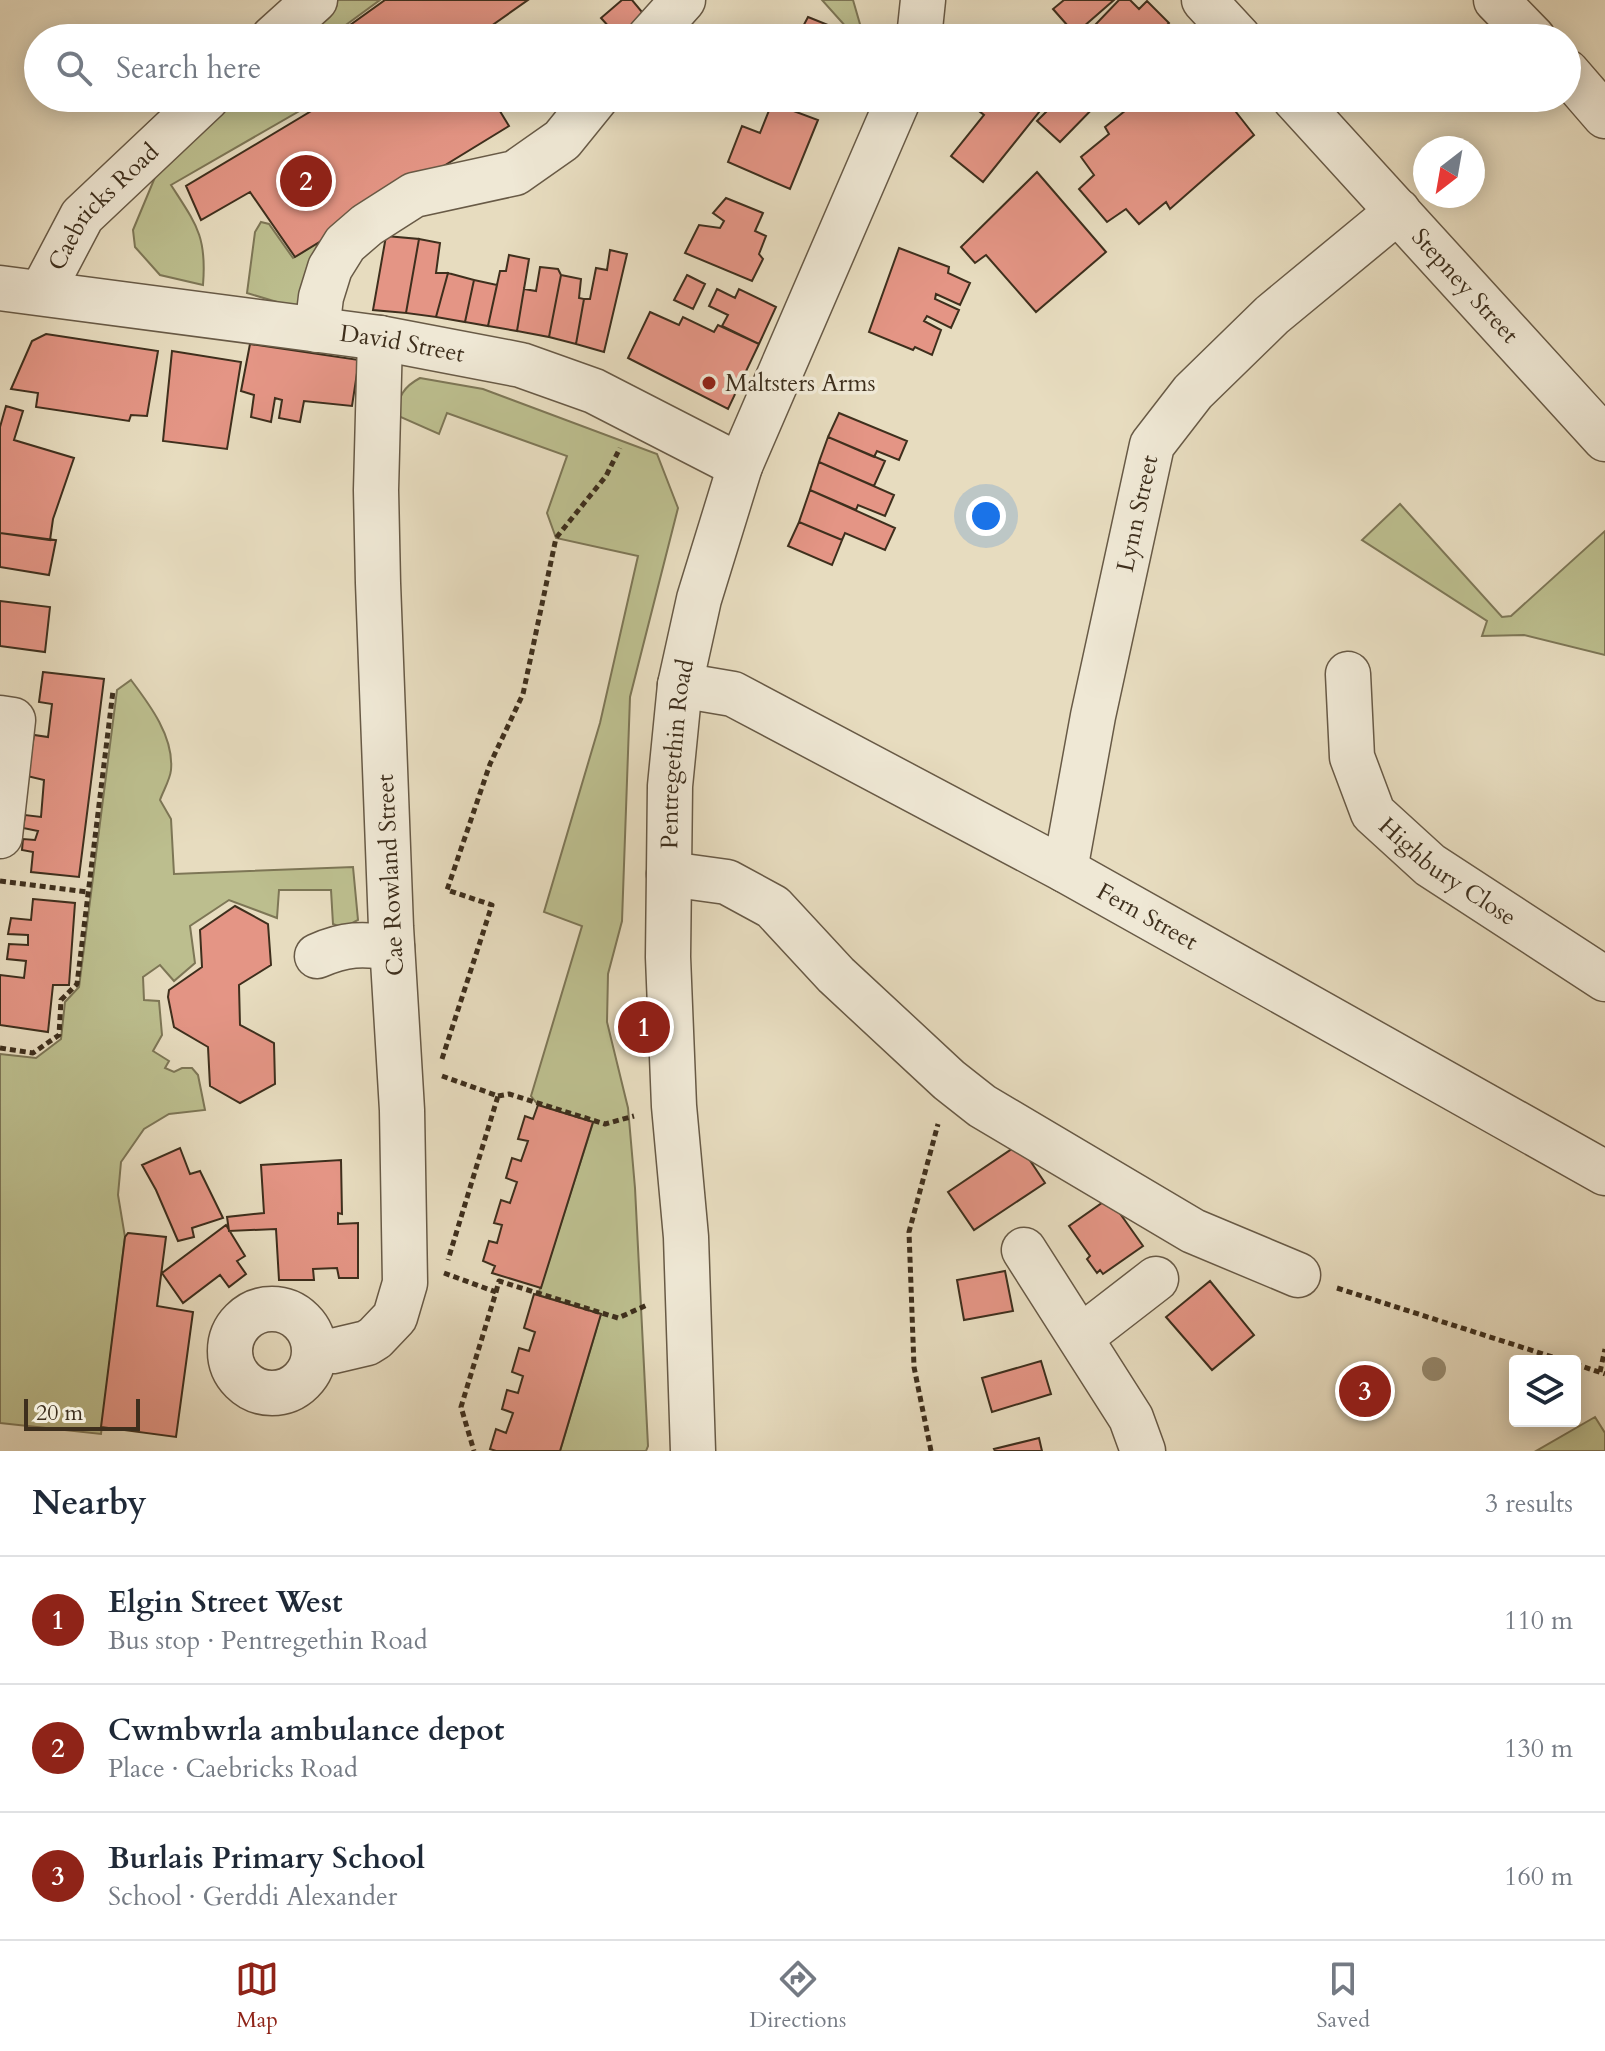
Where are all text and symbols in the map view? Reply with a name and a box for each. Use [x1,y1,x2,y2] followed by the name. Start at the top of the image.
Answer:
[24,24,1581,112] search box
[52,46,96,90] icon: search
[116,48,261,89] text: Search here
[40,136,166,277] street label: Caebricks Road
[1413,136,1485,208] north arrow
[280,151,332,211] pin: 2
[1404,221,1526,351] street label: Stepney Street
[338,317,468,371] street label: David Street
[725,367,876,400] place label: Maltsters Arms
[700,374,718,392] marker: Maltsters Arms
[1109,451,1166,575] street label: Lynn Street
[966,496,1006,536] your location
[653,656,702,849] street label: Pentregethin Road
[369,773,412,977] street label: Cae Rowland Street
[1371,810,1522,934] street label: Highbury Close
[1091,875,1204,958] street label: Fern Street
[618,997,670,1057] pin: 1
[1509,1355,1581,1427] map controls
[1509,1355,1581,1427] button: layers
[1339,1361,1391,1421] pin: 3
[24,1395,140,1431] scale bar
[36,1398,83,1428] text: 20 m
[32,1480,147,1526] text: Nearby
[1485,1486,1573,1521] text: 3 results
[108,1582,343,1623] text: Elgin Street West
[51,1603,65,1638] text: 1
[1504,1603,1573,1638] text: 110 m
[108,1623,428,1658] text: Bus stop · Pentregethin Road
[108,1710,504,1751] text: Cwmbwrla ambulance depot
[51,1731,65,1766] text: 2
[1504,1731,1573,1766] text: 130 m
[108,1751,358,1786] text: Place · Caebricks Road
[108,1838,425,1879] text: Burlais Primary School
[51,1859,65,1894] text: 3
[1504,1859,1573,1894] text: 160 m
[108,1879,397,1914] text: School · Gerddi Alexander
[235,1957,279,2035] tab: Map
[749,1957,846,2035] tab: Directions
[1317,1957,1370,2035] tab: Saved

